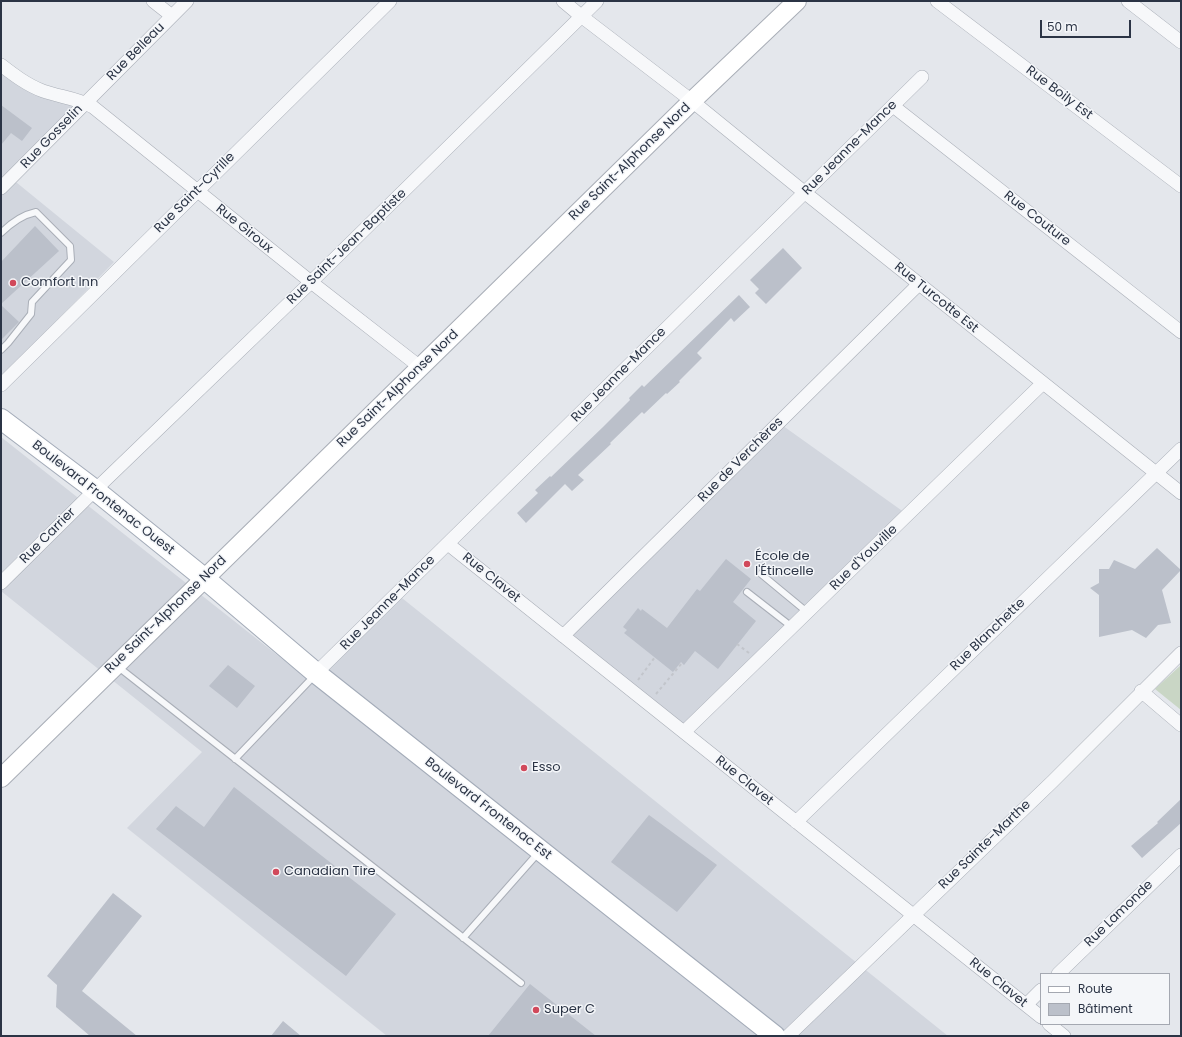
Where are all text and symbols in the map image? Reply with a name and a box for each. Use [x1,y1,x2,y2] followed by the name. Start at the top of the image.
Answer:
[1042,12,1133,38] scale bar
[1047,18,1078,35] text: 50 m
[104,20,168,84] street label: Rue Belleau
[1023,63,1095,123] street label: Rue Boily Est
[799,97,901,199] street label: Rue Jeanne-Mance
[566,100,694,224] street label: Rue Saint-Alphonse Nord
[18,102,86,172] street label: Rue Gosselin
[151,149,239,237] street label: Rue Saint-Cyrille
[284,186,410,308] street label: Rue Saint-Jean-Baptiste
[1001,188,1073,250] street label: Rue Couture
[212,201,276,257] street label: Rue Giroux
[891,259,981,337] street label: Rue Turcotte Est
[21,275,98,291] place label: Comfort Inn
[8,278,18,288] marker: Comfort Inn
[568,324,670,426] street label: Rue Jeanne-Mance
[334,327,462,451] street label: Rue Saint-Alphonse Nord
[695,414,787,506] street label: Rue de Verchères
[29,438,177,558] street label: Boulevard Frontenac Ouest
[17,505,79,567] street label: Rue Carrier
[827,522,901,594] street label: Rue d'Youville
[755,549,814,580] place label: École de l'Étincelle
[459,550,523,606] street label: Rue Clavet
[337,552,439,654] street label: Rue Jeanne-Mance
[102,553,230,677] street label: Rue Saint-Alphonse Nord
[742,559,752,569] marker: École de l'Étincelle
[947,595,1029,675] street label: Rue Blanchette
[712,753,776,809] street label: Rue Clavet
[422,755,554,863] street label: Boulevard Frontenac Est
[532,760,561,776] place label: Esso
[519,763,529,773] marker: Esso
[936,797,1034,893] street label: Rue Sainte-Marthe
[284,864,376,880] place label: Canadian Tire
[271,867,281,877] marker: Canadian Tire
[1082,877,1156,951] street label: Rue Lamonde
[966,955,1030,1011] street label: Rue Clavet
[1040,973,1170,1025] legend
[1078,980,1112,997] text: Route
[1078,1000,1133,1017] text: Bâtiment
[544,1002,595,1018] place label: Super C
[531,1005,541,1015] marker: Super C

